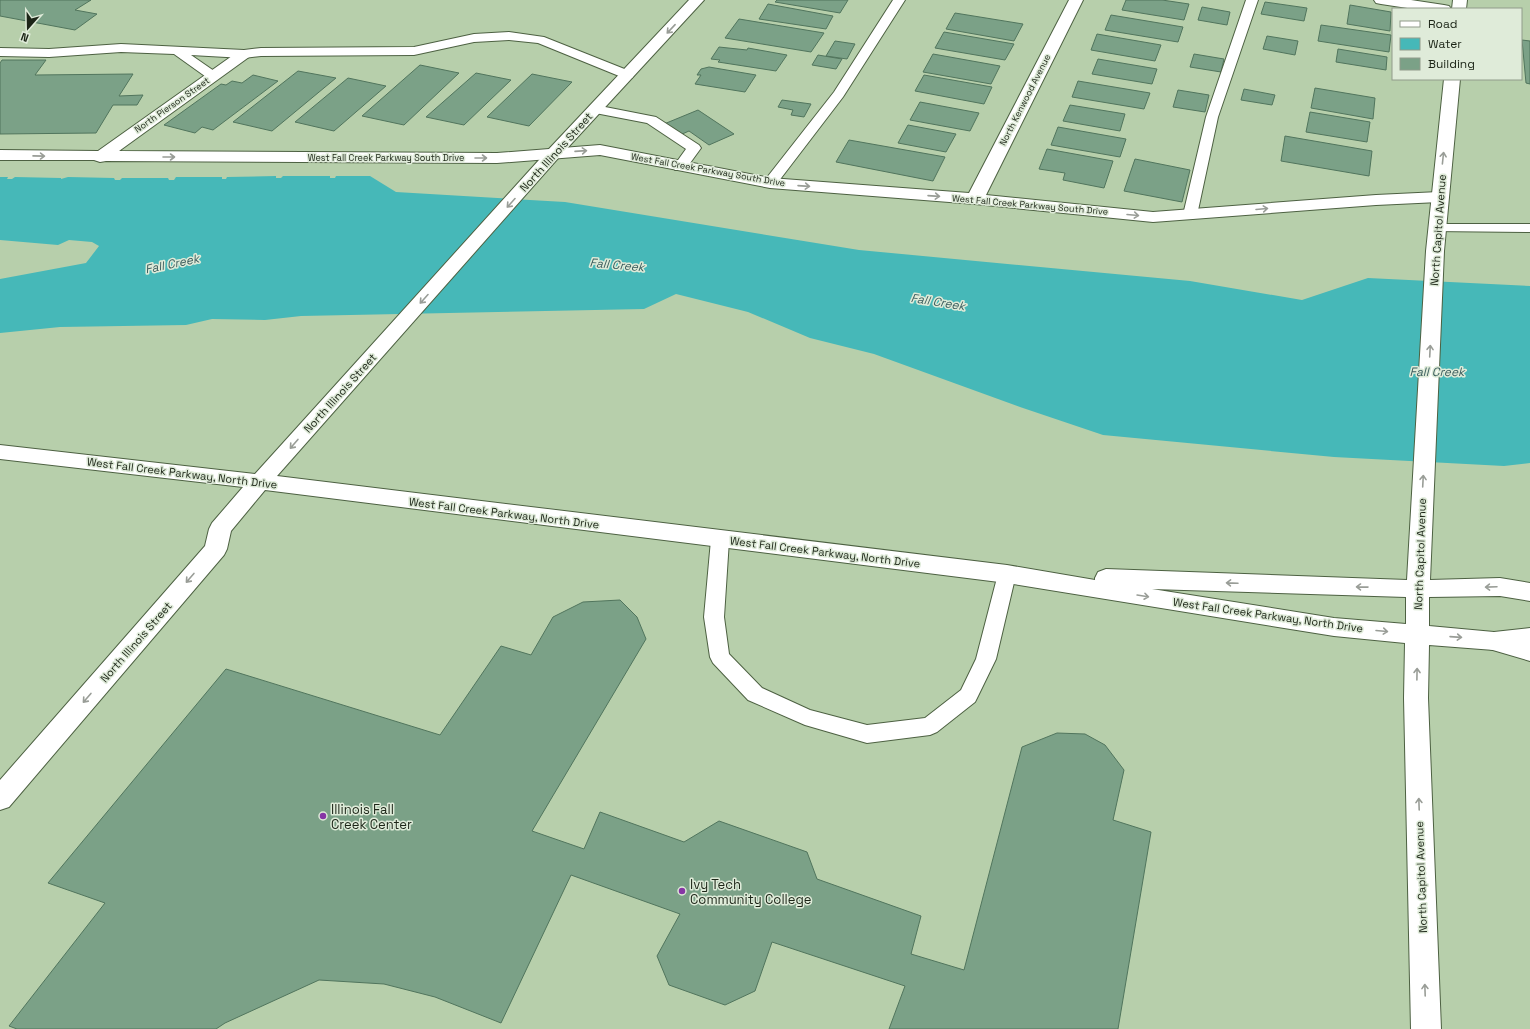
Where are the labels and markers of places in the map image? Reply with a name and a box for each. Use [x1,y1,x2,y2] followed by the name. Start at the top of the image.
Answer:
[331,801,412,833] place label: Illinois Fall Creek Center
[318,811,328,821] marker: Illinois Fall Creek Center
[690,876,812,908] place label: Ivy Tech Community College
[677,886,687,896] marker: Ivy Tech Community College

